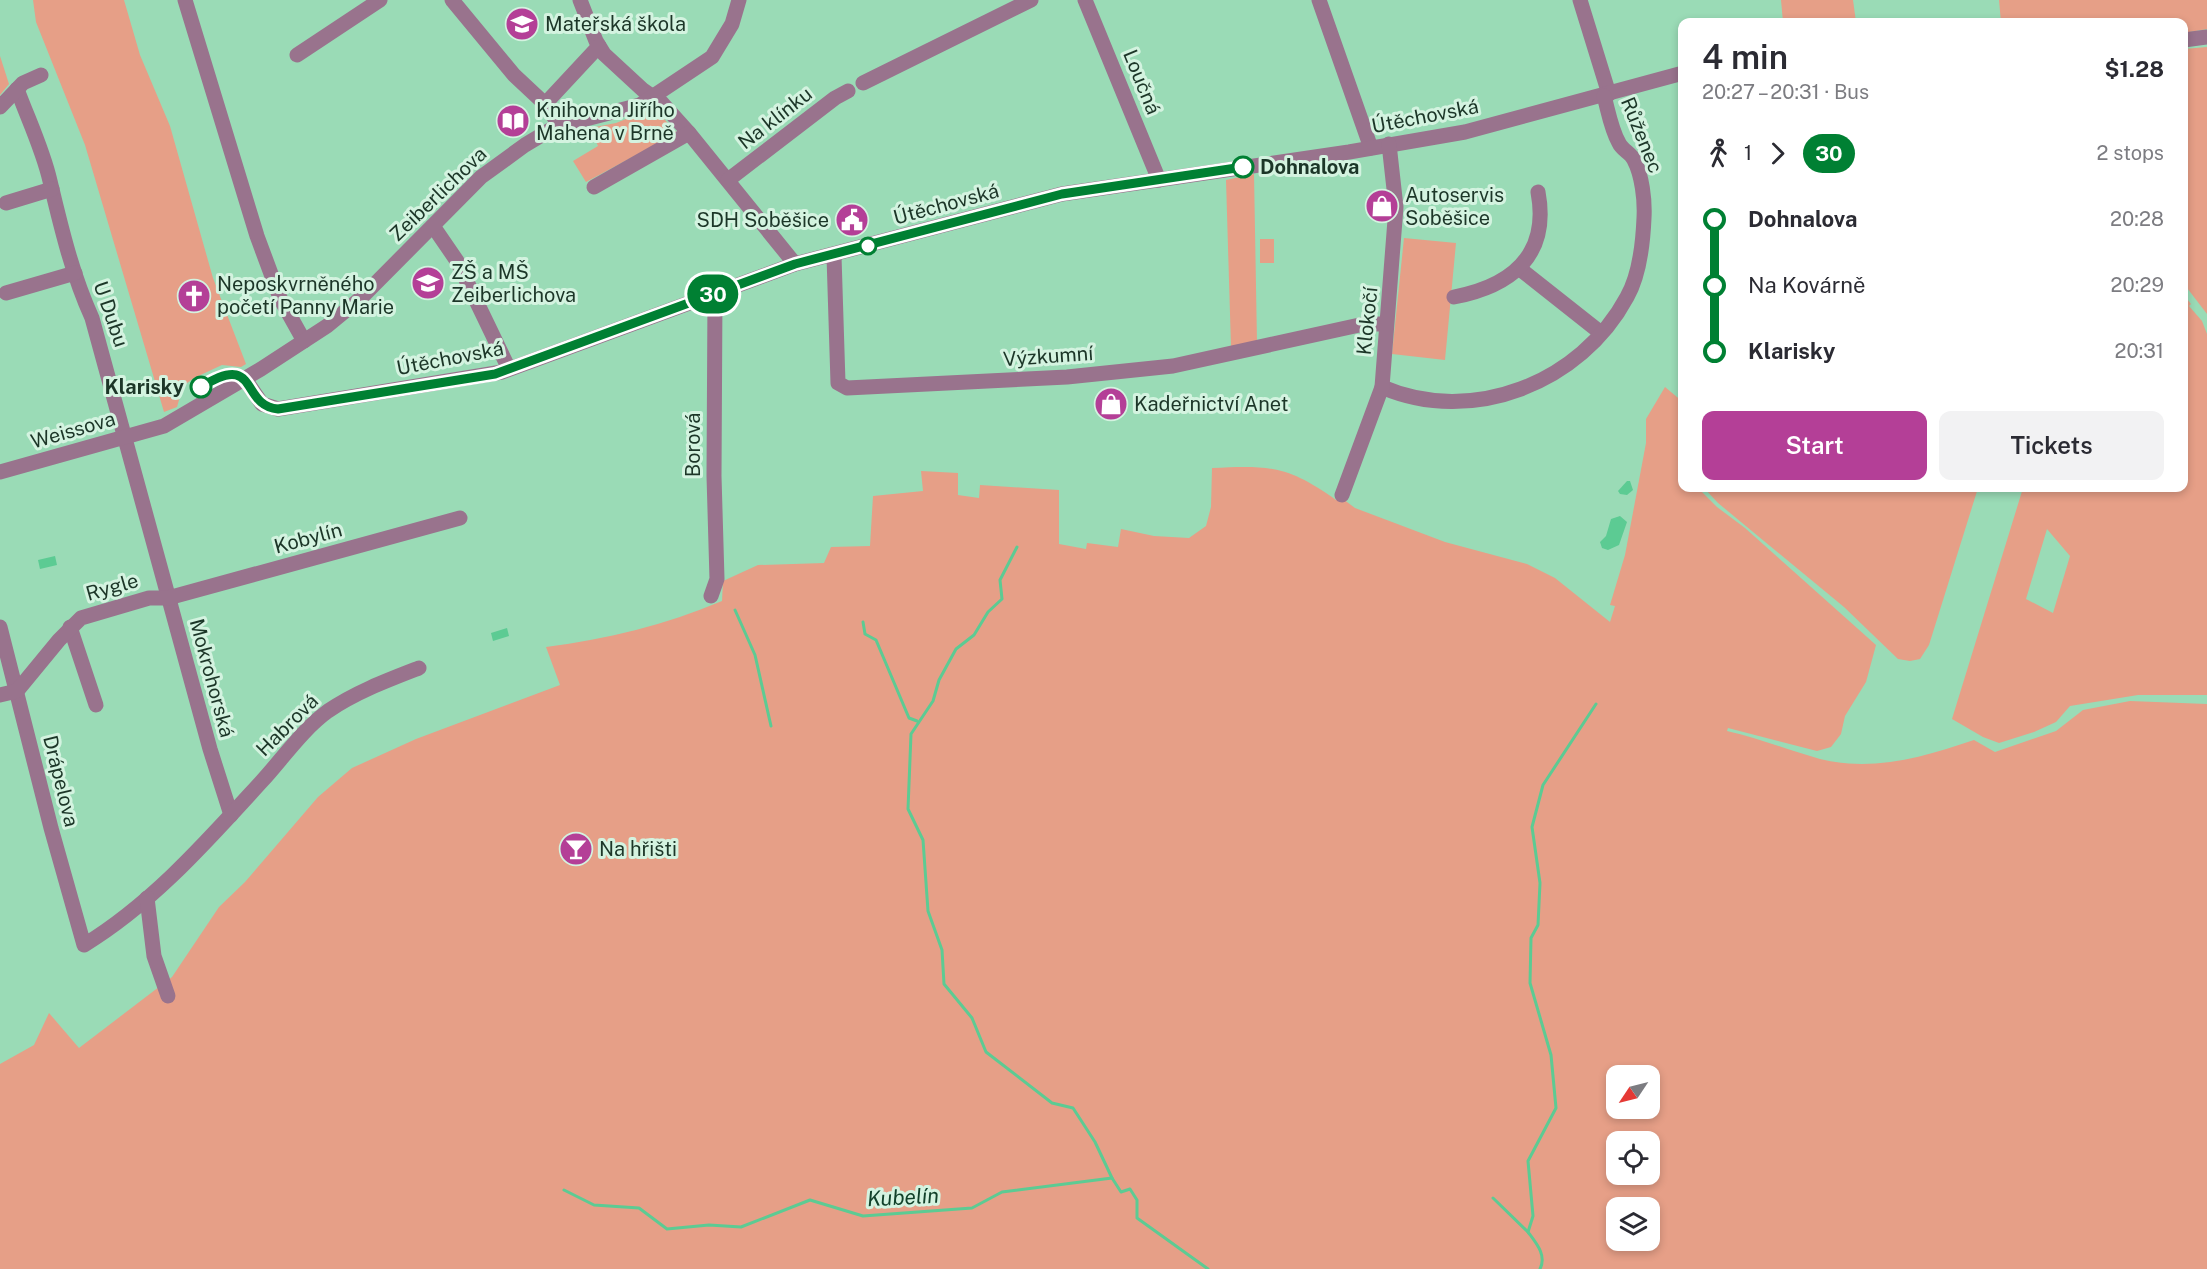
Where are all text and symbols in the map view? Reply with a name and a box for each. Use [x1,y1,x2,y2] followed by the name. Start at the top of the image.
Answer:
[504,6,540,42] school or university icon: Mateřská škola
[545,12,686,36] place label: Mateřská škola
[1702,38,1788,76] text: 4 min
[1118,46,1166,118] street label: Loučná
[2105,56,2164,82] text: $1.28
[1702,80,1869,104] text: 20:27 – 20:31 · Bus
[733,82,817,154] street label: Na klínku
[1369,93,1481,138] street label: Útěchovská
[1616,94,1668,176] street label: Růženec
[536,98,675,145] place label: Knihovna Jiřího Mahena v Brně
[495,103,531,139] library icon: Knihovna Jiřího Mahena v Brně
[1702,137,1735,170] icon: walk
[1761,137,1794,170] icon: forward
[1744,141,1752,165] text: 1
[1815,141,1843,166] text: 30
[2097,141,2164,165] text: 2 stops
[385,142,491,246] street label: Zeiberlichova
[1260,155,1359,179] place label: Dohnalova
[1232,156,1254,178] marker: Dohnalova
[890,177,1001,230] street label: Útěchovská
[1405,183,1504,230] place label: Autoservis Soběšice
[1364,188,1400,224] shop icon: Autoservis Soběšice
[834,202,870,238] public building icon: SDH Soběšice
[1748,206,1857,232] text: Dohnalova
[2110,207,2164,231] text: 20:28
[697,208,829,232] place label: SDH Soběšice
[859,237,877,255] unlabelled marker
[451,260,576,307] place label: ZŠ a MŠ Zeiberlichova
[410,265,446,301] school or university icon: ZŠ a MŠ Zeiberlichova
[217,272,394,319] place label: Neposkvrněného početí Panny Marie
[1748,272,1865,298] text: Na Kovárně
[2111,273,2164,297] text: 20:29
[686,274,740,314] line badge: 30
[89,278,133,350] street label: U Dubu
[176,278,212,314] church icon: Neposkvrněného početí Panny Marie
[699,282,727,307] text: 30
[1351,285,1383,356] street label: Klokočí
[394,335,506,380] street label: Útěchovská
[1748,338,1835,364] text: Klarisky
[2115,339,2164,363] text: 20:31
[1002,341,1095,371] street label: Výzkumní
[105,375,184,399] place label: Klarisky
[190,376,212,398] marker: Klarisky
[1093,386,1129,422] shop icon: Kadeřnictví Anet
[1134,392,1288,416] place label: Kadeřnictví Anet
[28,407,118,453] street label: Weissova
[1702,411,1927,480] button: Start
[1939,411,2164,480] button: Tickets
[681,413,705,477] street label: Borová
[271,517,345,559] street label: Kobylín
[83,568,141,606] street label: Rygle
[185,616,239,740] street label: Mokrohorská
[251,689,323,761] street label: Habrová
[38,733,84,829] street label: Drápelova
[558,831,594,867] bar icon: Na hřišti
[599,837,677,861] place label: Na hřišti
[1606,1065,1660,1119] north arrow
[1606,1065,1660,1251] map controls
[1606,1131,1660,1185] button: locate
[866,1183,940,1211] water label: Kubelín
[1606,1197,1660,1251] button: layers

